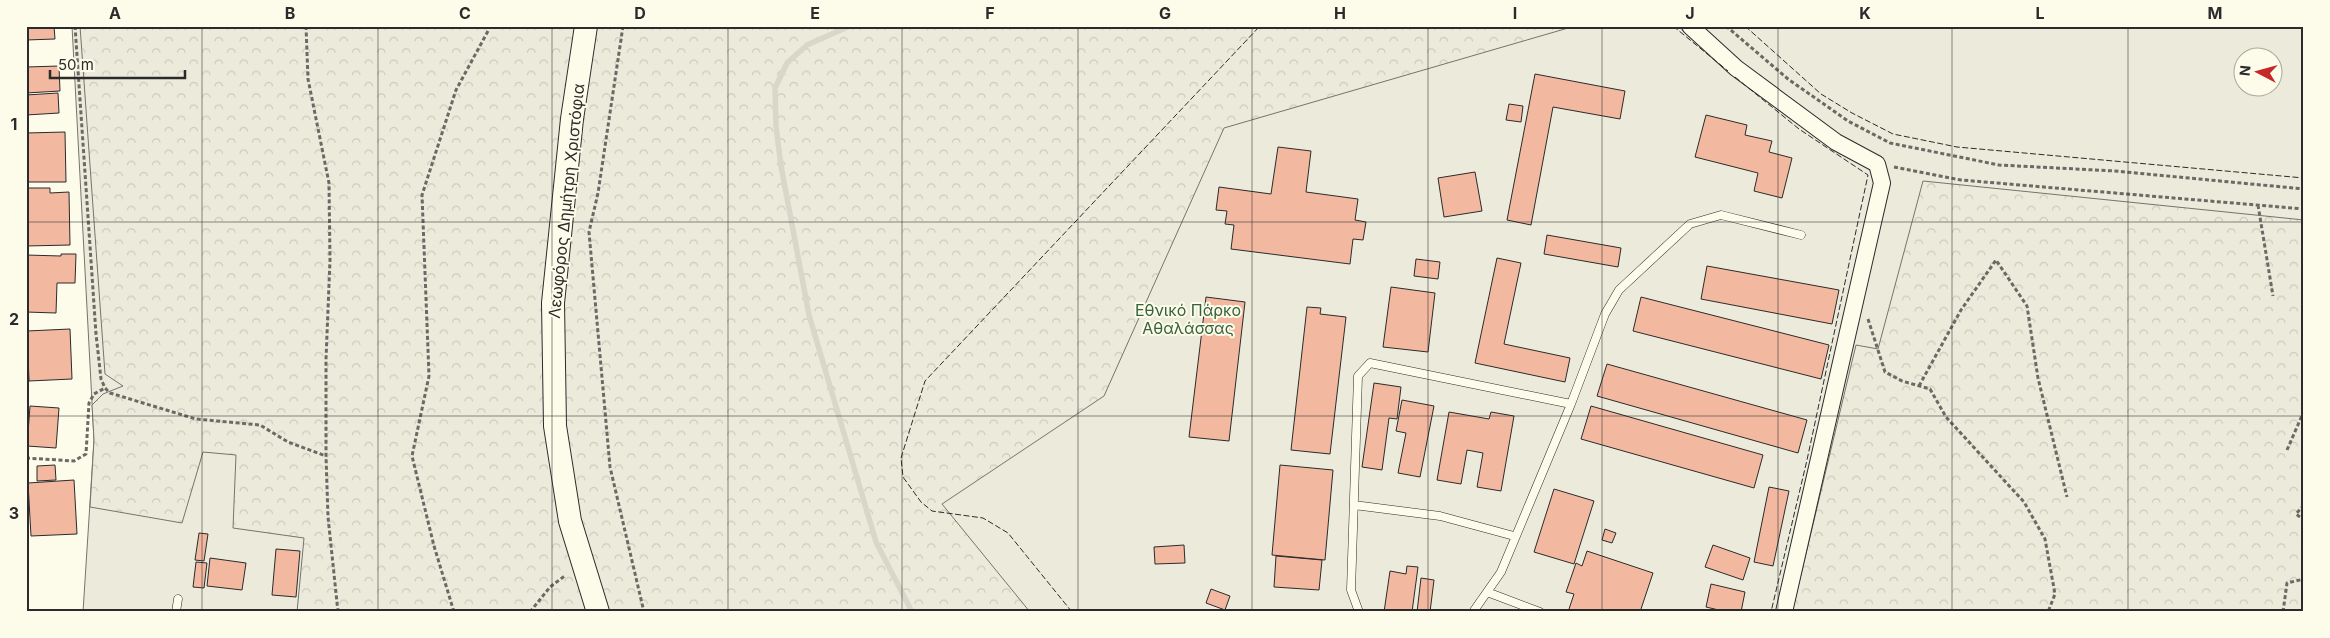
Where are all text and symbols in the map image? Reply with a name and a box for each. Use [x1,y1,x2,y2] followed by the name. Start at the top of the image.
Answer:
[109,3,121,23] text: A
[285,3,295,23] text: B
[459,3,471,23] text: C
[634,3,646,23] text: D
[810,3,820,23] text: E
[985,3,995,23] text: F
[1159,3,1171,23] text: G
[1334,3,1346,23] text: H
[1513,3,1517,23] text: I
[1685,3,1695,23] text: J
[1859,3,1871,23] text: K
[2035,3,2045,23] text: L
[2208,3,2222,23] text: M
[50,48,185,80] scale bar
[2232,48,2282,98] north arrow
[58,55,94,74] text: 50 m
[2236,64,2254,77] text: N
[544,83,588,319] street label: Λεωφόρος Δημήτρη Χριστόφια
[11,114,17,134] text: 1
[1135,300,1241,338] park label: Εθνικό Πάρκο Αθαλάσσας
[9,309,19,329] text: 2
[9,503,19,523] text: 3

